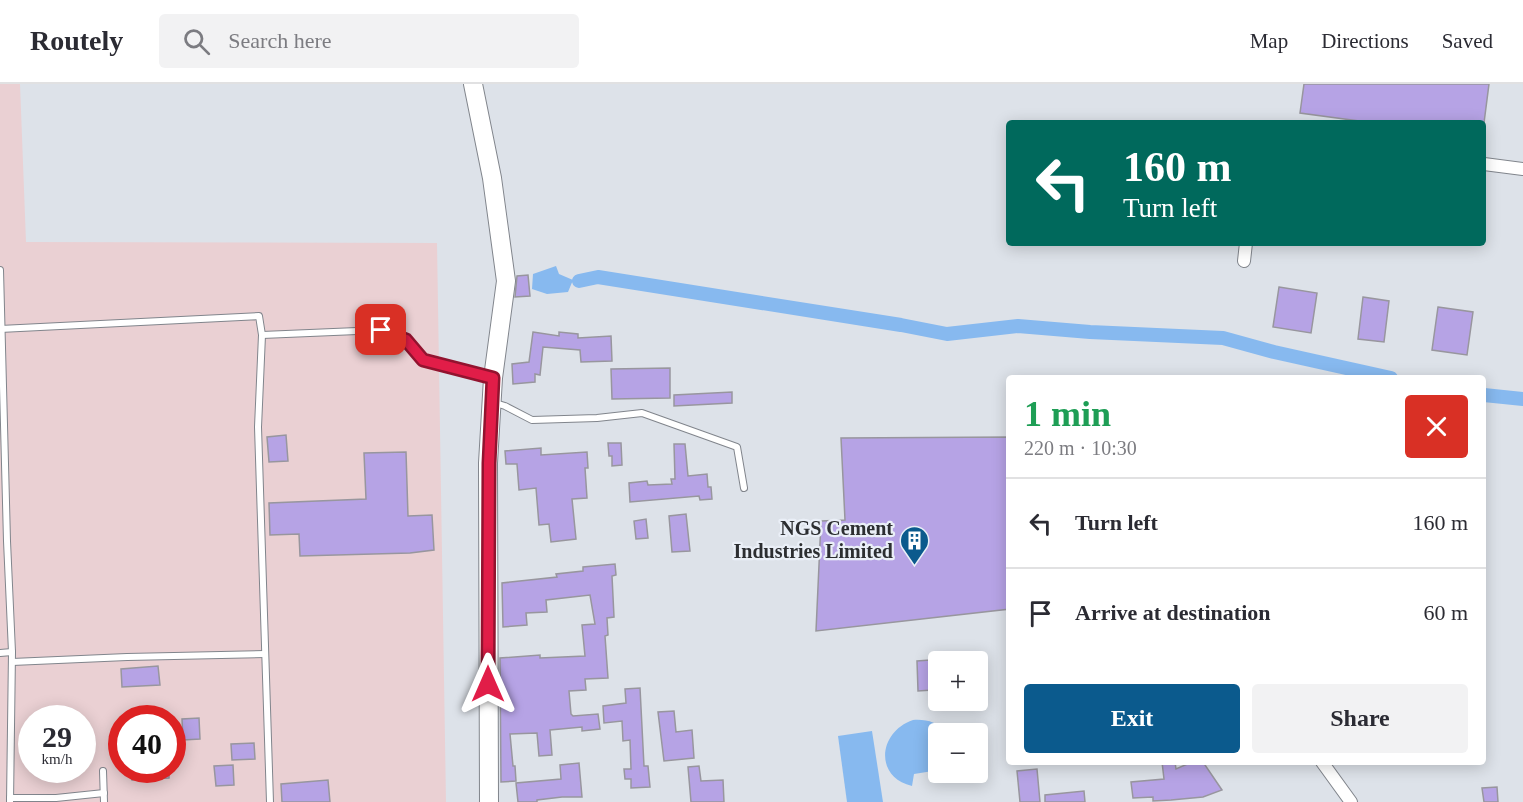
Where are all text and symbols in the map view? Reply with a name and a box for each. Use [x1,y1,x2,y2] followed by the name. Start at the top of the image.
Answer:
[159,14,579,68] search box
[30,25,123,56] text: Routely
[180,25,213,58] icon: search
[228,28,332,53] text: Search here
[1250,29,1288,53] text: Map
[1321,29,1409,53] text: Directions
[1442,29,1493,53] text: Saved
[1024,144,1102,222] icon: left
[1123,144,1232,190] text: 160 m
[1123,193,1217,223] text: Turn left
[355,304,406,355] pin
[364,313,397,346] icon: arrive
[1024,394,1111,434] text: 1 min
[1405,395,1468,458] button: close
[1024,437,1137,459] text: 220 m · 10:30
[1024,507,1057,540] icon: left
[1075,510,1158,535] text: Turn left
[1412,510,1468,535] text: 160 m
[734,517,893,562] place label: NGS Cement Industries Limited
[898,524,930,566] building icon: NGS Cement Industries Limited
[1024,597,1057,630] icon: arrive
[1075,600,1271,625] text: Arrive at destination
[1423,600,1468,625] text: 60 m
[928,651,988,783] map controls
[928,651,988,711] button: +
[456,652,520,716] position arrow
[1024,684,1240,753] button: Exit
[1252,684,1468,753] button: Share
[108,705,186,783] speed limit sign: 40
[42,720,72,753] text: 29
[928,723,988,783] button: −
[42,751,72,767] text: km/h

